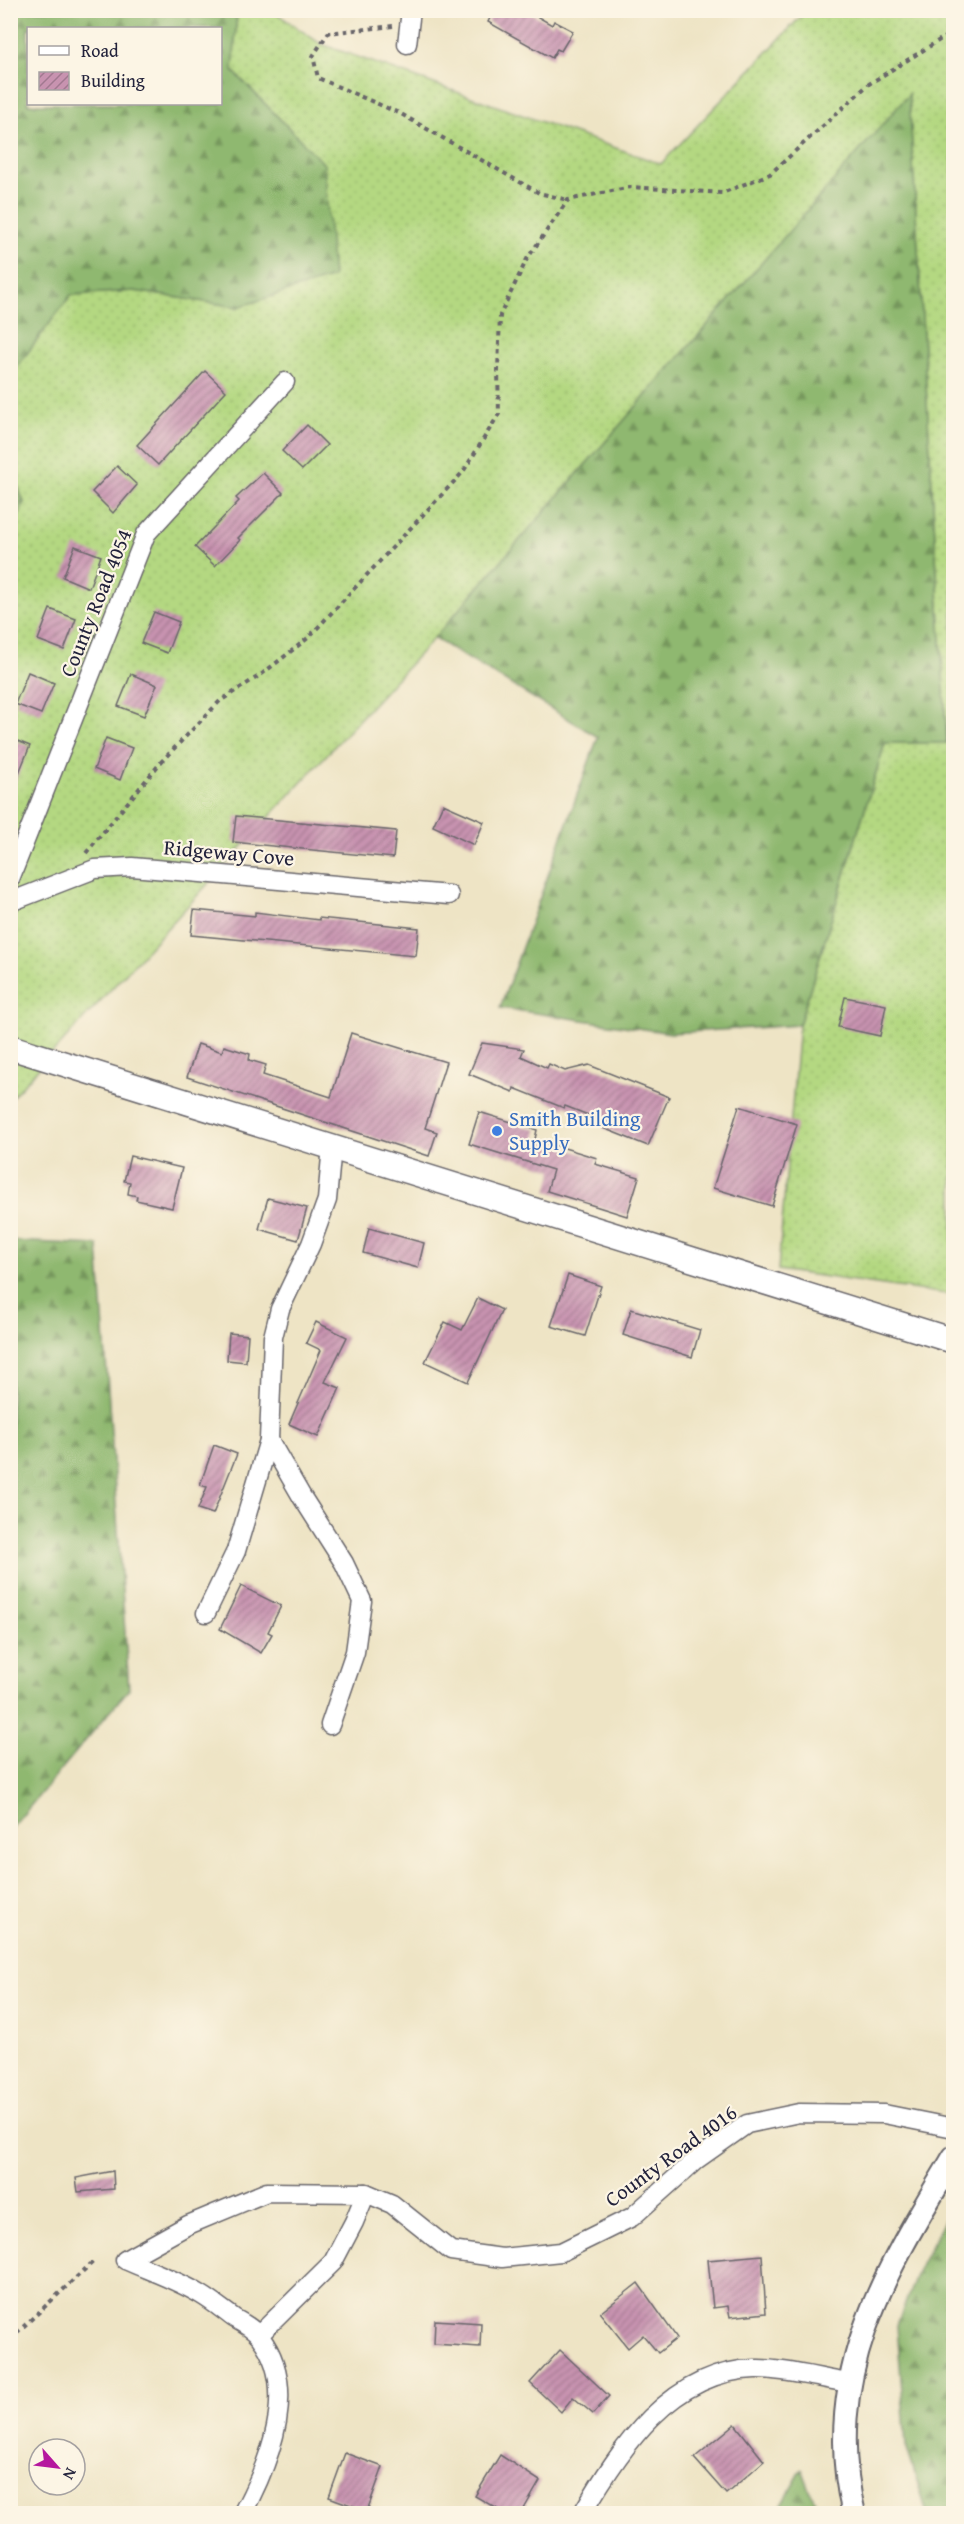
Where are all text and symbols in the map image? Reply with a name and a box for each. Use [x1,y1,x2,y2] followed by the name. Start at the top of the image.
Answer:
[27,27,222,105] legend
[81,37,119,64] text: Road
[81,67,145,94] text: Building
[52,524,139,681] street label: County Road 4054
[163,831,296,874] street label: Ridgeway Cove
[509,1103,641,1158] place label: Smith Building Supply
[490,1124,504,1138] marker: Smith Building Supply
[598,2097,743,2214] street label: County Road 4016
[27,2437,87,2497] north arrow
[57,2464,83,2485] text: N

